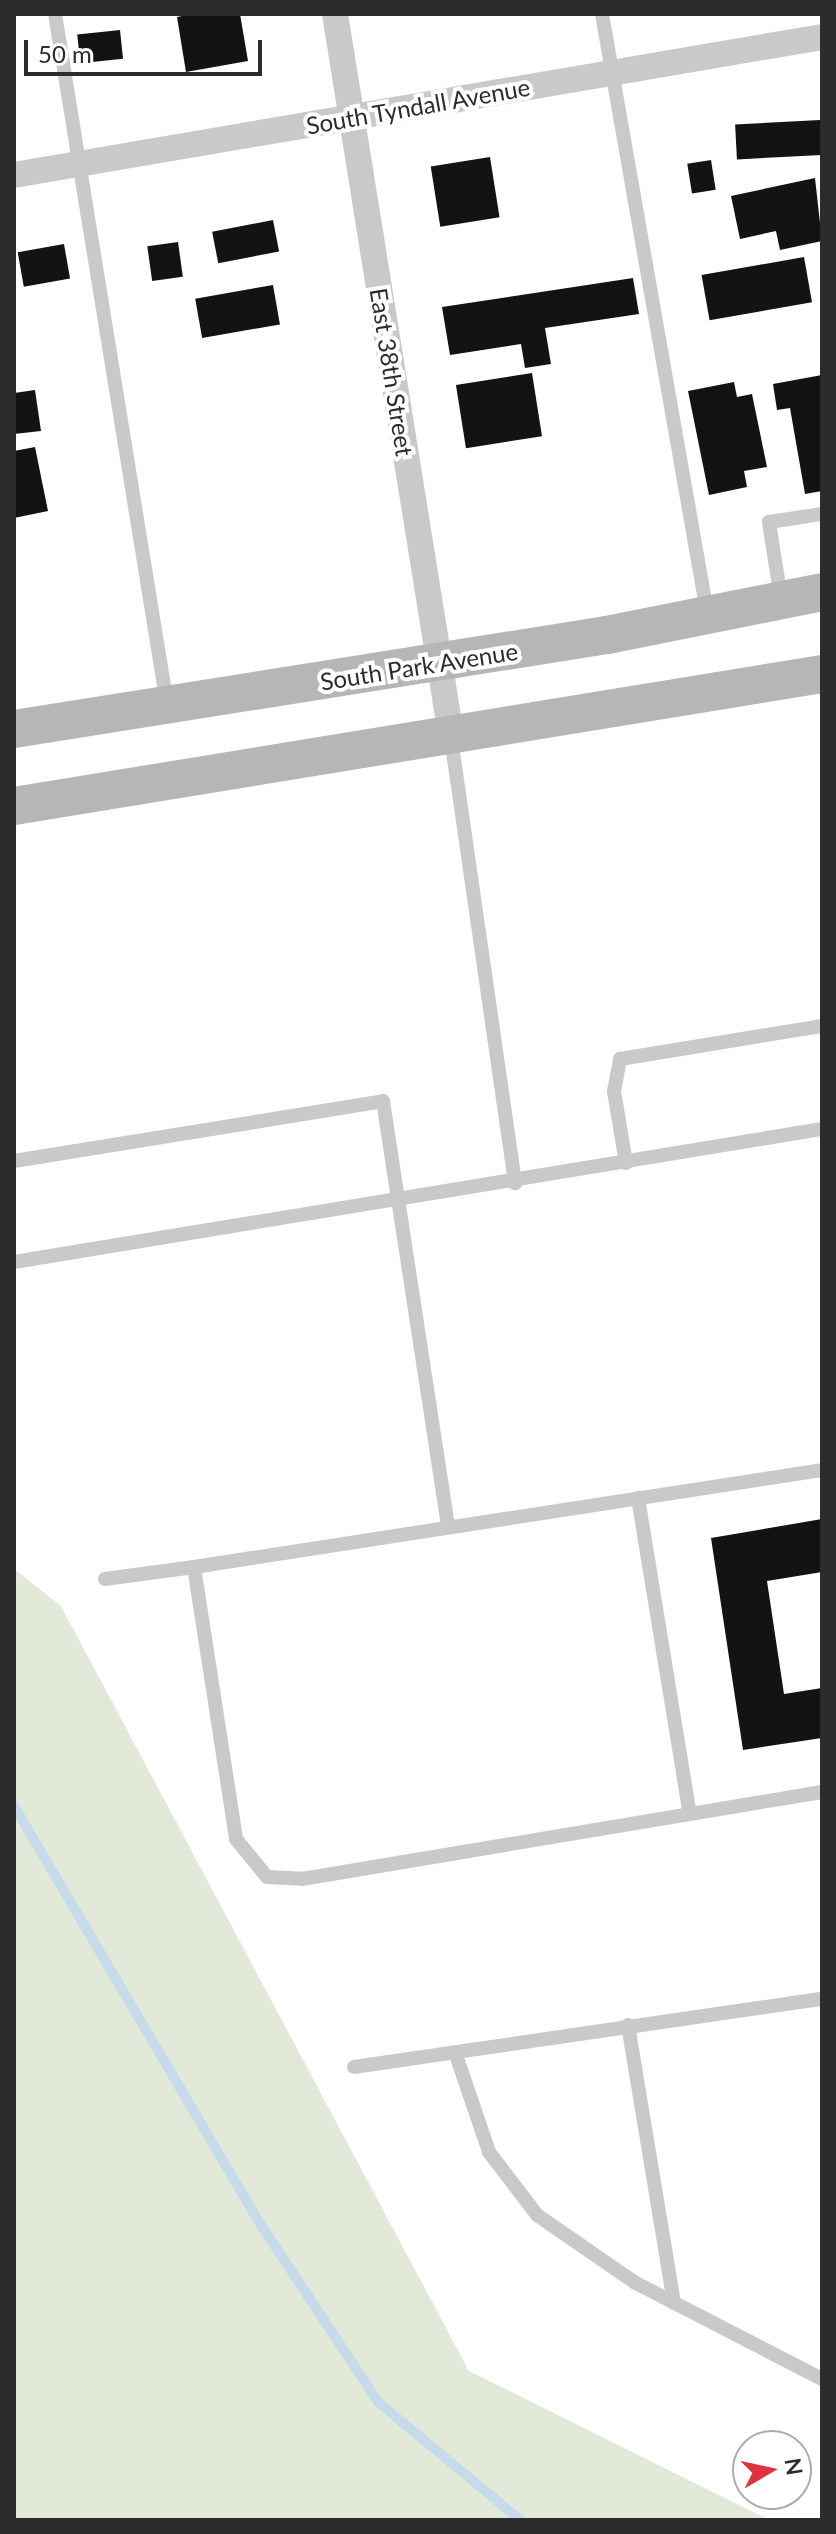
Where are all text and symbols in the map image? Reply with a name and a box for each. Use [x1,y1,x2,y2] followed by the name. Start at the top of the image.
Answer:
[28,24,266,74] scale bar
[38,39,92,68] text: 50 m
[303,72,533,140] street label: South Tyndall Avenue
[364,286,420,458] street label: East 38th Street
[318,636,520,696] street label: South Park Avenue
[732,2430,812,2510] north arrow
[780,2456,809,2477] text: N

